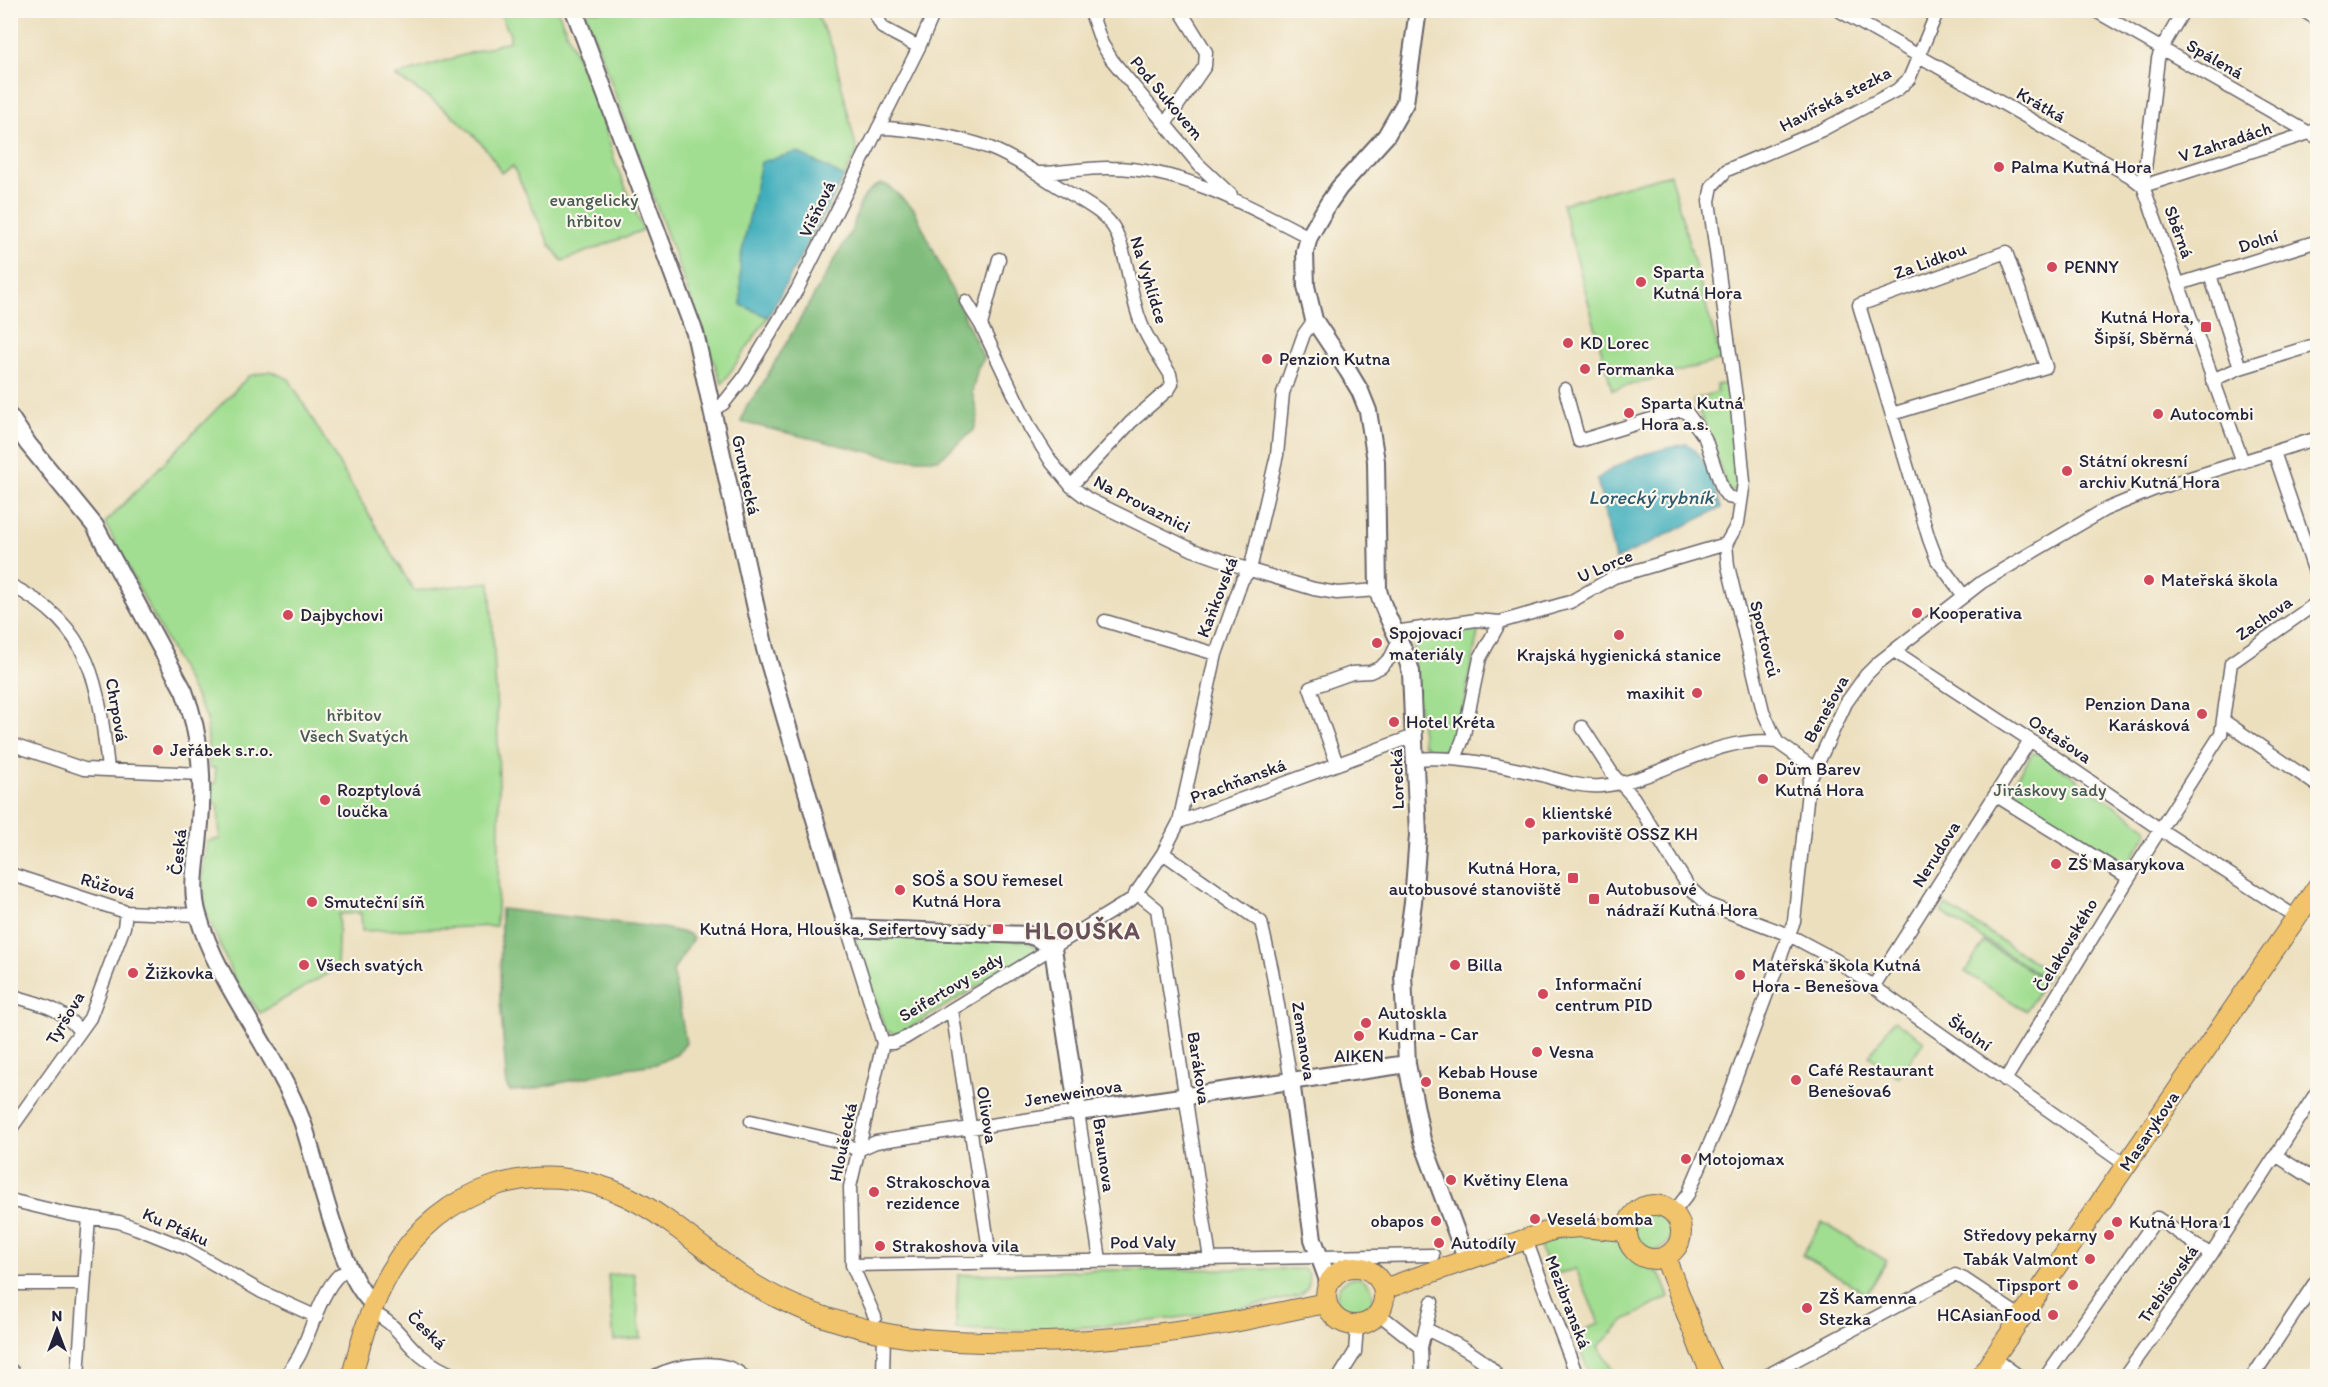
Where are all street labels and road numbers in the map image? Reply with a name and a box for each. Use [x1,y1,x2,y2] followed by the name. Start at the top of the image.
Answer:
[2183,34,2248,84] street label: Spálená
[1125,51,1209,145] street label: Pod Sukovem
[1775,61,1895,137] street label: Havířská stezka
[2012,82,2070,128] street label: Krátká
[2176,117,2274,167] street label: V Zahradách
[794,177,840,241] street label: Višňová
[2159,203,2199,262] street label: Sběrná
[2235,224,2281,258] street label: Dolní
[1125,234,1173,326] street label: Na Vyhlídce
[1891,238,1969,284] street label: Za Lidkou
[727,433,765,518] street label: Gruntecká
[1090,470,1194,538] street label: Na Provaznici
[1574,544,1636,588] street label: U Lorce
[1192,553,1243,640] street label: Kaňkovská
[2231,590,2297,645] street label: Zachova
[1745,598,1785,680] street label: Sportovců
[1798,671,1854,747] street label: Benešova
[101,676,134,744] street label: Chrpová
[2024,710,2097,769] street label: Ostašova
[1385,748,1409,810] street label: Lorecká
[1187,753,1290,809] street label: Prachňanská
[1907,816,1965,891] street label: Nerudova
[165,827,191,876] street label: Česká
[78,868,139,904] street label: Růžová
[2029,894,2103,996] street label: Čelakovského
[895,947,1008,1027] street label: Seifertovy sady
[41,987,89,1048] street label: Tyršova
[1287,1000,1321,1082] street label: Zemanova
[1944,1010,1996,1056] street label: Školní
[1182,1030,1216,1107] street label: Barákova
[1023,1074,1124,1112] street label: Jeneweinova
[972,1085,1002,1146] street label: Olivova
[2114,1086,2184,1175] street label: Masarykova
[824,1100,862,1183] street label: Hloušecká
[1088,1117,1120,1194] street label: Braunova
[139,1203,213,1251] street label: Ku Ptáku
[1110,1230,1177,1254] street label: Pod Valy
[2133,1240,2203,1327] street label: Trebišovská
[1540,1252,1596,1352] street label: Mezibranská
[403,1306,452,1355] street label: Česká

